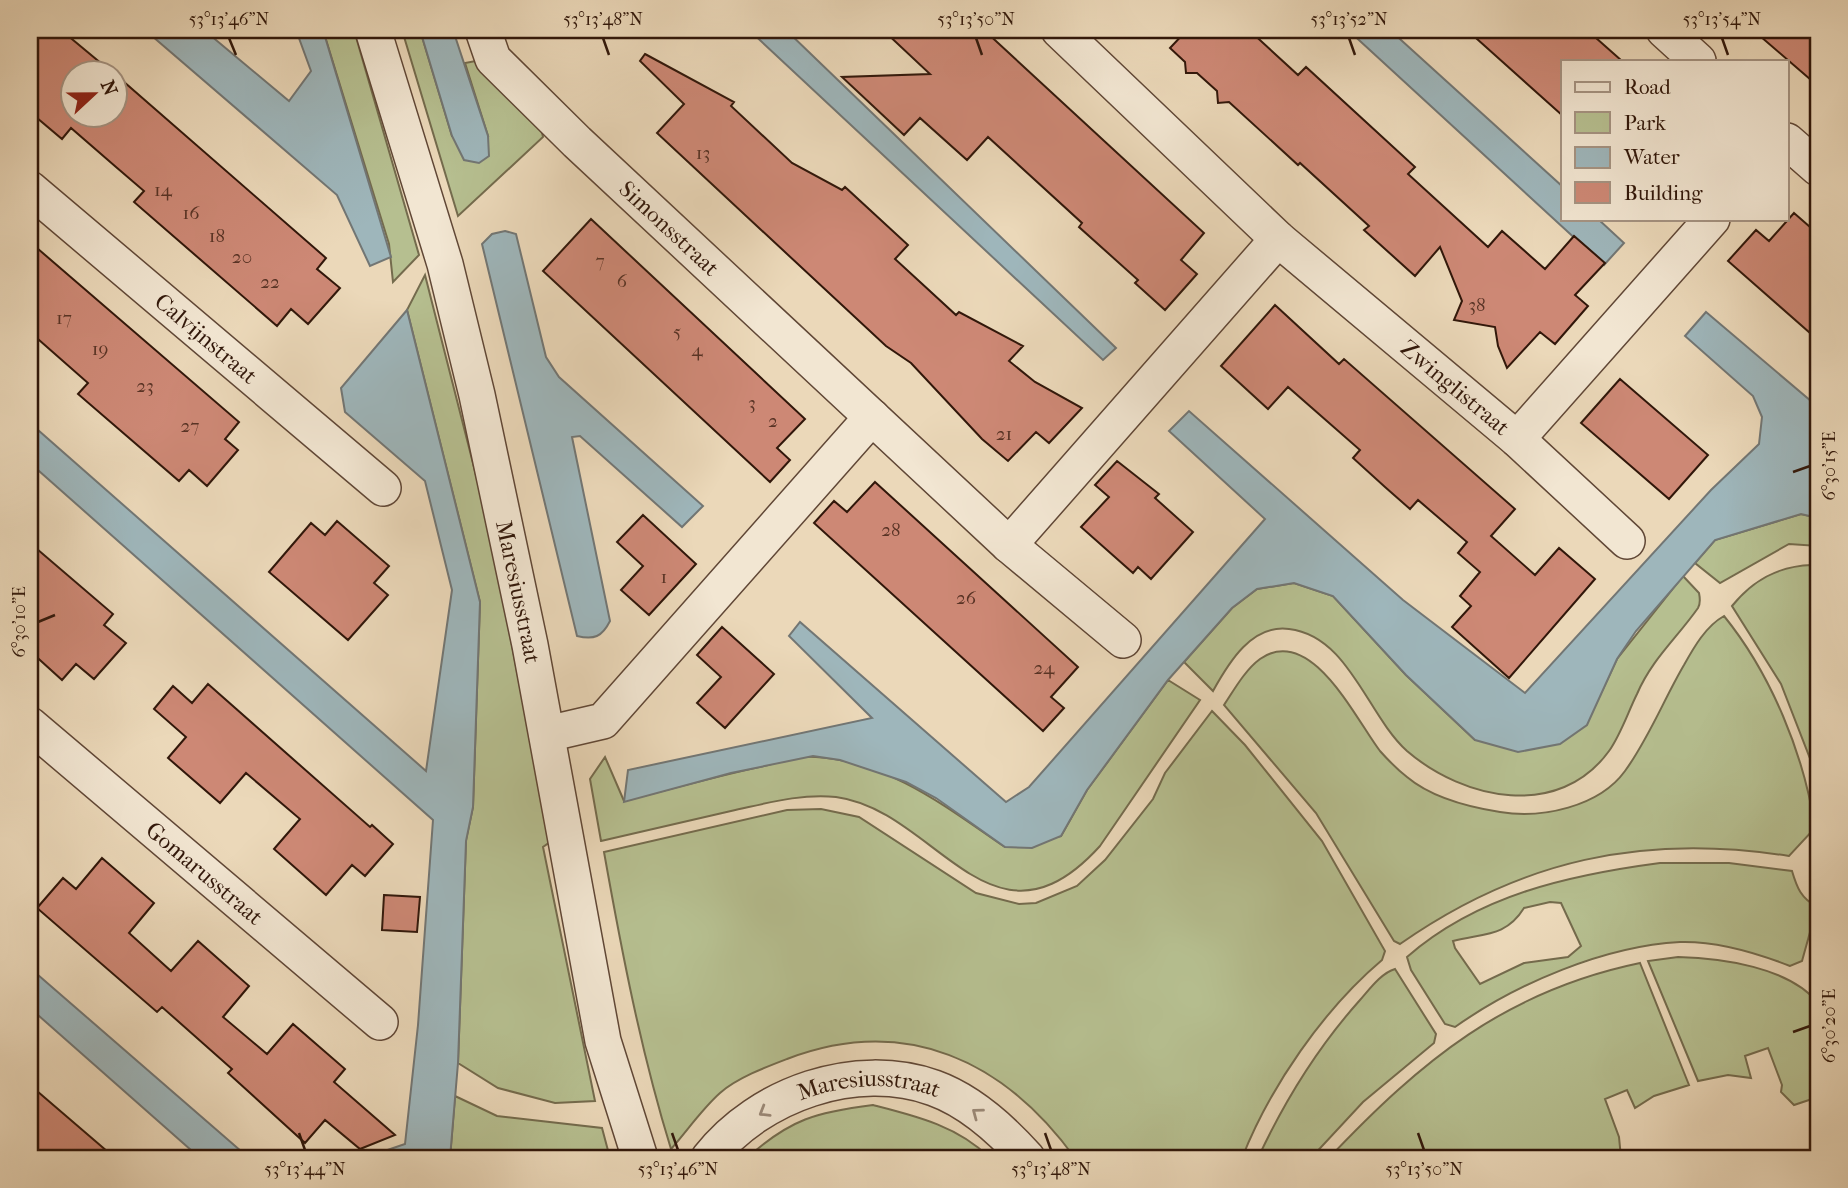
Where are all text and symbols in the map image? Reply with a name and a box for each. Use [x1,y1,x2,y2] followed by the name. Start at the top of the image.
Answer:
[189,9,270,30] text: 53°13'46"N
[563,9,643,30] text: 53°13'48"N
[937,9,1015,30] text: 53°13'50"N
[1310,9,1388,30] text: 53°13'52"N
[1683,9,1762,30] text: 53°13'54"N
[60,60,130,130] north arrow
[1561,60,1788,220] legend
[1624,75,1671,99] text: Road
[96,77,122,99] text: N
[1624,111,1666,135] text: Park
[696,142,710,164] house number: 13
[1623,145,1680,169] text: Water
[614,175,725,281] street label: Simonsstraat
[154,179,173,201] house number: 14
[1624,181,1703,205] text: Building
[183,202,200,224] house number: 16
[209,225,225,247] house number: 18
[232,246,252,268] house number: 20
[595,250,605,272] house number: 7
[617,270,628,292] house number: 6
[260,271,280,293] house number: 22
[150,287,263,389] street label: Calvijnstraat
[1468,294,1486,316] house number: 38
[56,307,72,329] house number: 17
[673,321,681,343] house number: 5
[1395,334,1515,441] street label: Zwinglistraat
[92,338,108,360] house number: 19
[691,339,703,361] house number: 4
[136,375,154,397] house number: 23
[748,392,756,414] house number: 3
[768,410,778,432] house number: 2
[181,415,199,437] house number: 27
[996,423,1012,445] house number: 21
[1819,431,1840,501] text: 6°30'15"E
[490,518,547,666] street label: Maresiusstraat
[881,519,901,541] house number: 28
[661,566,667,588] house number: 1
[9,586,30,658] text: 6°30'10"E
[956,587,977,609] house number: 26
[1034,657,1055,679] house number: 24
[141,816,269,930] street label: Gomarusstraat
[1819,989,1840,1063] text: 6°30'20"E
[794,1065,945,1106] street label: Maresiusstraat
[758,1103,771,1116] one-way arrow
[972,1108,985,1121] one-way arrow
[264,1159,346,1180] text: 53°13'44"N
[638,1159,719,1180] text: 53°13'46"N
[1011,1159,1091,1180] text: 53°13'48"N
[1385,1159,1463,1180] text: 53°13'50"N

